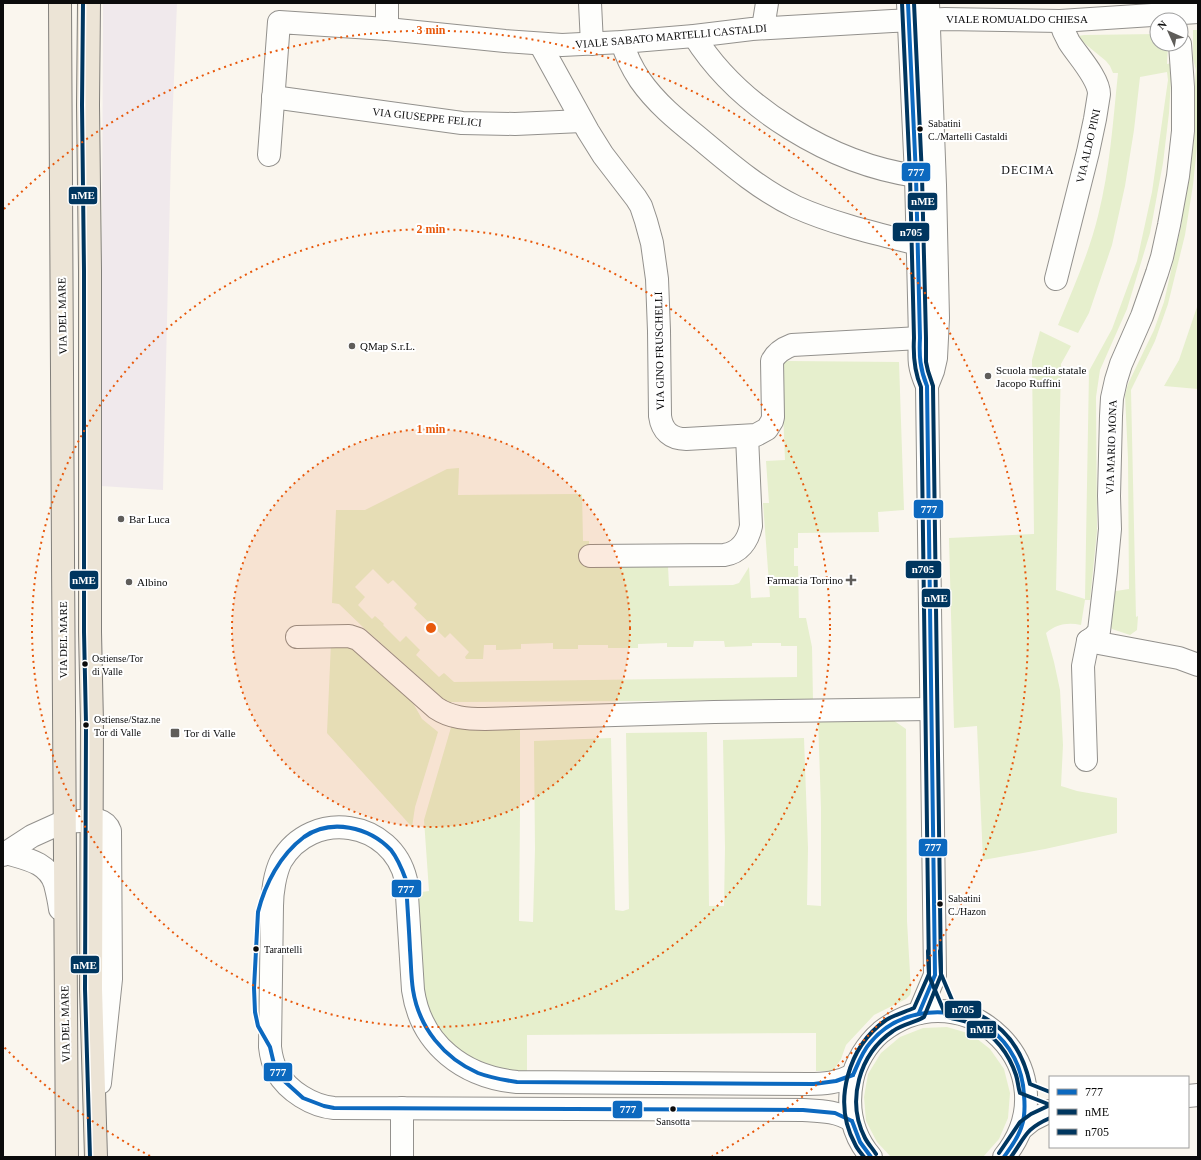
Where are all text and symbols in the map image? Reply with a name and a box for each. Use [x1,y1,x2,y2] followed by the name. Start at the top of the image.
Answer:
[1149,12,1189,52] north arrow
[946,13,1088,25] street label: VIALE ROMUALDO CHIESA
[1155,18,1169,32] text: N
[575,22,768,50] street label: VIALE SABATO MARTELLI CASTALDI
[416,23,446,37] text: 3 min
[372,105,483,129] street label: VIA GIUSEPPE FELICI
[1074,107,1102,184] street label: VIA ALDO PINI
[928,118,1008,142] place label: Sabatini C./Martelli Castaldi
[915,124,925,134] marker: Sabatini C./Martelli Castaldi
[901,162,931,182] line badge: 777
[1001,163,1055,177] district label: DECIMA
[908,166,925,178] text: 777
[68,186,98,205] line badge: nME
[71,189,95,201] text: nME
[907,192,938,211] line badge: nME
[911,195,935,207] text: nME
[416,222,446,236] text: 2 min
[892,222,930,242] line badge: n705
[900,226,923,238] text: n705
[55,277,69,355] street label: VIA DEL MARE
[652,291,666,410] street label: VIA GINO FRUSCHELLI
[360,340,415,352] place label: QMap S.r.L.
[347,341,357,351] marker: QMap S.r.L.
[996,364,1087,389] place label: Scuola media statale Jacopo Ruffini
[983,371,993,381] marker: Scuola media statale Jacopo Ruffini
[1103,399,1119,495] street label: VIA MARIO MONA
[416,422,446,436] text: 1 min
[913,499,944,519] line badge: 777
[921,503,938,515] text: 777
[129,513,170,525] place label: Bar Luca
[116,514,126,524] marker: Bar Luca
[905,560,942,579] line badge: n705
[912,563,935,575] text: n705
[69,570,99,590] line badge: nME
[72,574,96,586] text: nME
[767,574,843,586] place label: Farmacia Torrino
[846,575,856,585] marker: Farmacia Torrino
[137,576,168,588] place label: Albino
[124,577,134,587] marker: Albino
[921,588,951,608] line badge: nME
[924,592,948,604] text: nME
[57,601,69,679] street label: VIA DEL MARE
[424,621,438,635] centre of rings
[92,653,144,677] place label: Ostiense/Tor di Valle
[80,659,90,669] marker: Ostiense/Tor di Valle
[94,714,161,738] place label: Ostiense/Staz.ne Tor di Valle
[81,720,91,730] marker: Ostiense/Staz.ne Tor di Valle
[169,727,181,739] marker: Tor di Valle
[184,727,236,739] place label: Tor di Valle
[918,838,948,857] line badge: 777
[925,841,942,853] text: 777
[391,879,422,898] line badge: 777
[398,883,415,895] text: 777
[948,893,986,917] place label: Sabatini C./Hazon
[935,899,945,909] marker: Sabatini C./Hazon
[251,944,261,954] marker: Tarantelli
[264,944,302,955] place label: Tarantelli
[70,955,100,974] line badge: nME
[73,959,97,971] text: nME
[58,985,72,1063] street label: VIA DEL MARE
[944,1000,982,1019] line badge: n705
[952,1003,975,1015] text: n705
[966,1020,997,1039] line badge: nME
[970,1023,994,1035] text: nME
[263,1062,293,1082] line badge: 777
[270,1066,287,1078] text: 777
[1049,1076,1189,1148] legend
[1085,1085,1103,1099] text: 777
[612,1100,643,1119] line badge: 777
[620,1103,637,1115] text: 777
[668,1104,678,1114] marker: Sansotta
[1085,1105,1109,1119] text: nME
[656,1116,691,1127] place label: Sansotta
[1085,1125,1109,1139] text: n705

